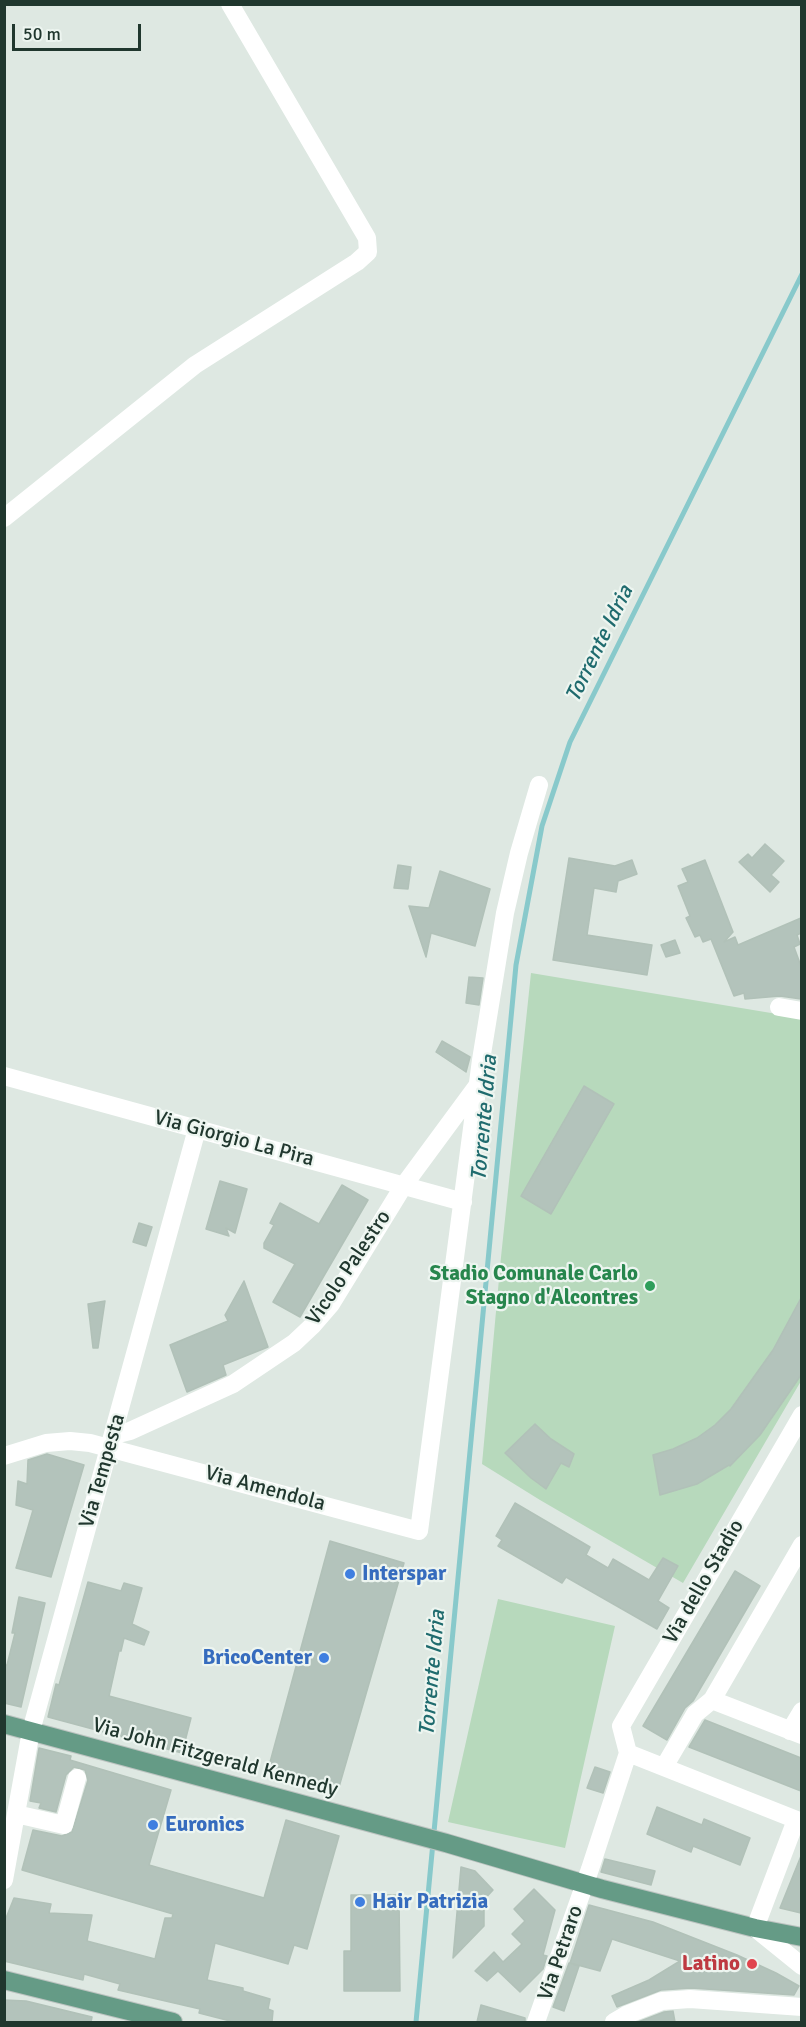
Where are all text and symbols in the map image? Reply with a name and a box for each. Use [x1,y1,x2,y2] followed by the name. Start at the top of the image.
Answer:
[15,12,144,50] scale bar
[23,23,61,45] text: 50 m
[560,581,640,707] water label: Torrente Idria
[466,1054,504,1182] water label: Torrente Idria
[151,1106,317,1172] street label: Via Giorgio La Pira
[301,1206,397,1330] street label: Vicolo Palestro
[430,1261,638,1311] place label: Stadio Comunale Carlo Stagno d'Alcontres
[643,1279,657,1293] marker: Stadio Comunale Carlo Stagno d'Alcontres
[75,1411,131,1531] street label: Via Tempesta
[202,1461,328,1517] street label: Via Amendola
[658,1515,750,1649] street label: Via dello Stadio
[362,1561,446,1587] place label: Interspar
[343,1567,357,1581] marker: Interspar
[414,1609,452,1737] water label: Torrente Idria
[202,1645,312,1671] place label: BricoCenter
[317,1651,331,1665] marker: BricoCenter
[90,1713,340,1803] street label: Via John Fitzgerald Kennedy
[165,1812,244,1838] place label: Euronics
[146,1818,160,1832] marker: Euronics
[372,1889,488,1915] place label: Hair Patrizia
[353,1895,367,1909] marker: Hair Patrizia
[533,1902,589,2004] street label: Via Petraro
[682,1951,740,1977] place label: Latino
[745,1957,759,1971] marker: Latino

